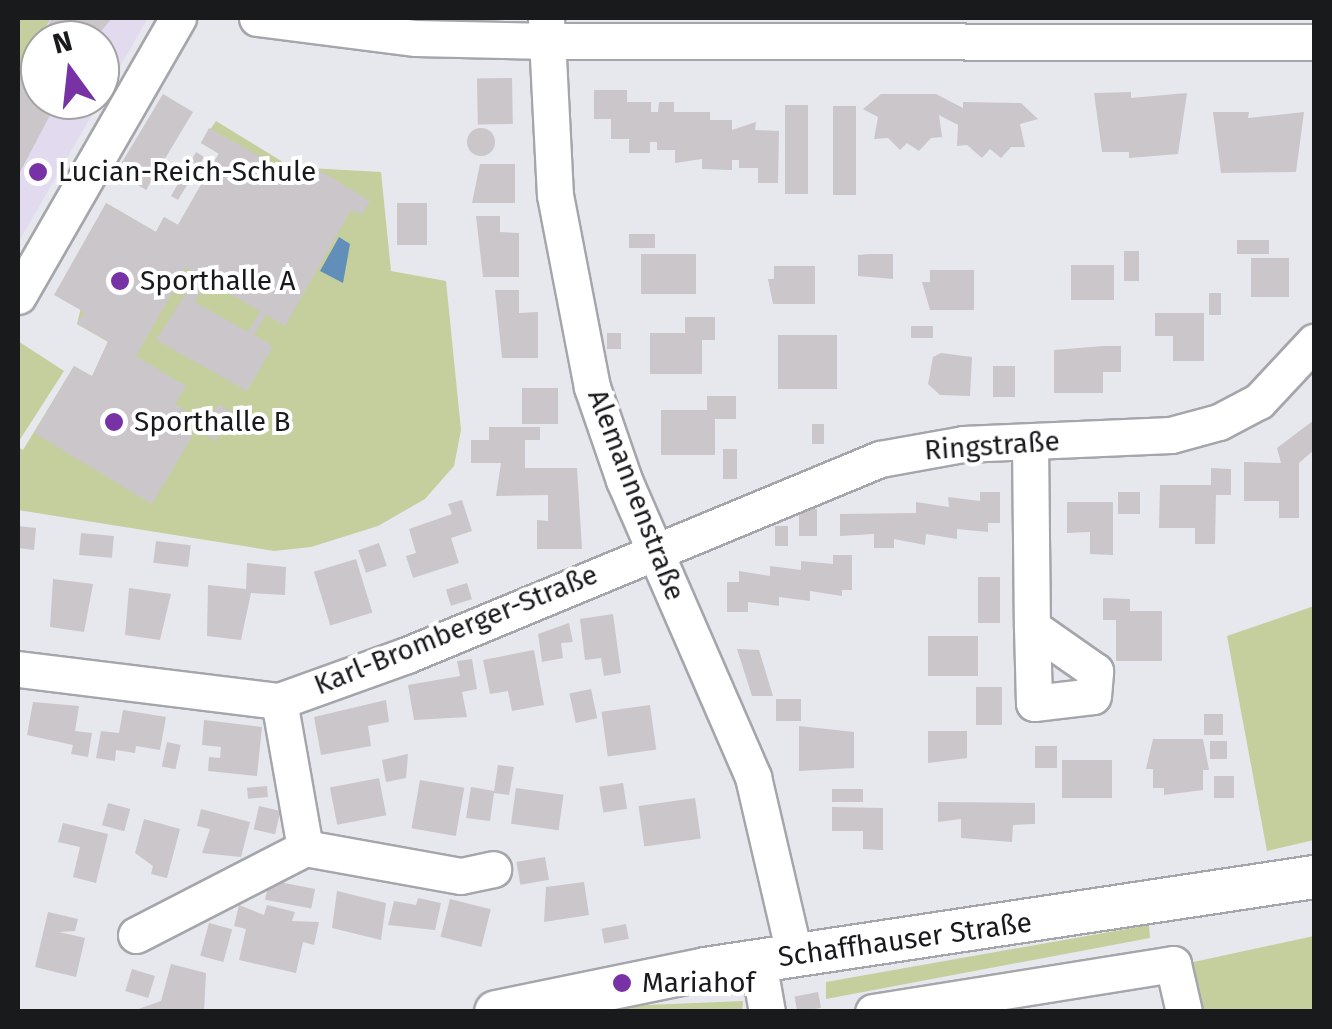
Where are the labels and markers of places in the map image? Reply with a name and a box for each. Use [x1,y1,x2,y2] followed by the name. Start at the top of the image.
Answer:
[58,155,316,189] place label: Lucian-Reich-Schule
[27,161,49,183] marker: Lucian-Reich-Schule
[140,264,296,298] place label: Sporthalle A
[109,270,131,292] marker: Sporthalle A
[134,405,290,439] place label: Sporthalle B
[103,411,125,433] marker: Sporthalle B
[642,966,755,1000] place label: Mariahof
[611,972,633,994] marker: Mariahof

